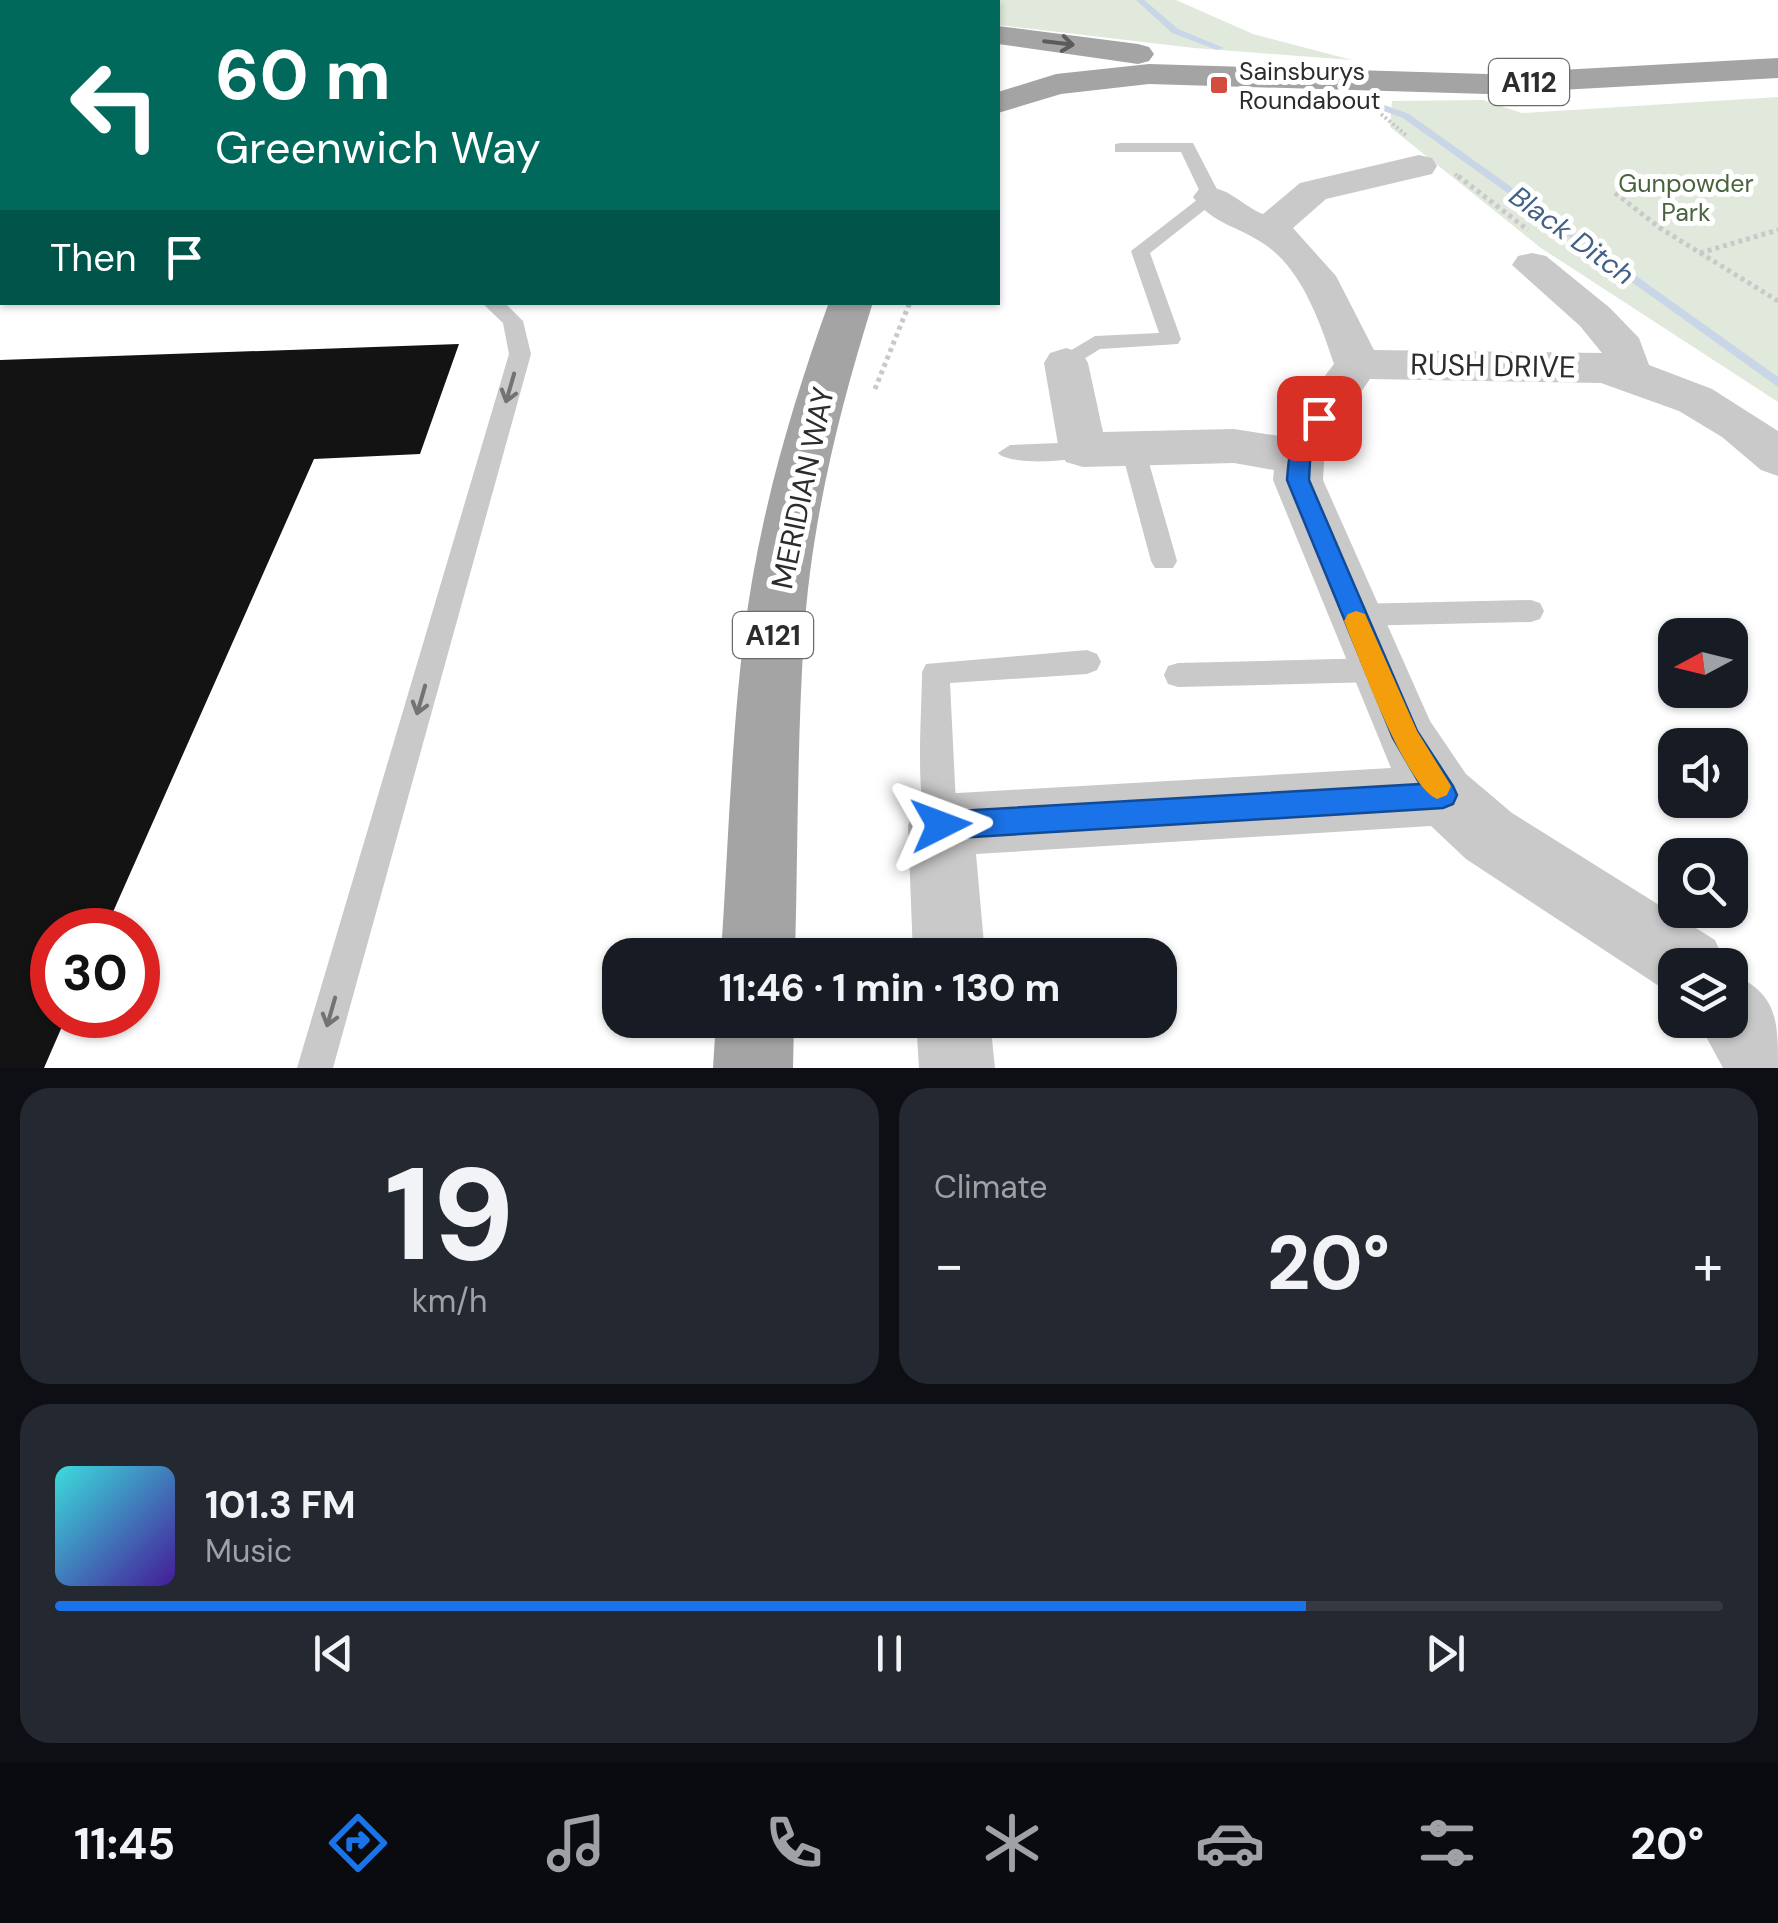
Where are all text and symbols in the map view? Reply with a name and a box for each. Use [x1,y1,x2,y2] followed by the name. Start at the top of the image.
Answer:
[215,30,391,121] text: 60 m
[1042,34,1074,53] one-way arrow
[50,40,180,170] icon: left
[1239,55,1380,117] place label: Sainsburys Roundabout
[1489,59,1569,105] road number: A112
[1208,74,1230,96] marker: Sainsburys Roundabout
[215,118,541,177] text: Greenwich Way
[1618,167,1754,229] park label: Gunpowder Park
[1502,178,1642,293] water label: Black Ditch
[157,230,212,285] icon: arrive
[50,233,137,283] text: Then
[1410,345,1576,386] street label: RUSH DRIVE
[500,371,519,403] one-way arrow
[1277,376,1362,461] pin
[762,383,843,592] street label: MERIDIAN WAY
[1292,391,1347,446] icon: arrive
[733,612,813,658] road number: A121
[1658,618,1748,708] north arrow
[1658,618,1748,1038] map controls
[410,684,429,715] one-way arrow
[1658,728,1748,818] button: sound
[889,773,993,877] position arrow
[1658,838,1748,928] button: search
[30,908,160,1038] speed limit sign: 30
[1658,948,1748,1038] button: layers
[719,963,1060,1013] text: 11:46 · 1 min · 130 m
[321,996,339,1027] one-way arrow
[385,1130,514,1299] text: 19
[934,1166,1048,1208] text: Climate
[1267,1215,1390,1312] text: 20°
[934,1229,964,1301] text: −
[1693,1229,1723,1301] text: +
[412,1280,487,1322] text: km/h
[205,1480,356,1530] text: 101.3 FM
[205,1530,292,1572] text: Music
[306,1626,361,1681] icon: previous
[862,1626,917,1681] icon: pause
[1418,1626,1473,1681] icon: next
[323,1808,393,1878] icon: directions
[541,1808,611,1878] icon: music
[759,1808,829,1878] icon: phone
[977,1808,1047,1878] icon: climate
[1195,1808,1265,1878] icon: car
[1412,1808,1482,1878] icon: filters
[74,1814,175,1873] text: 11:45
[1630,1814,1704,1873] text: 20°

